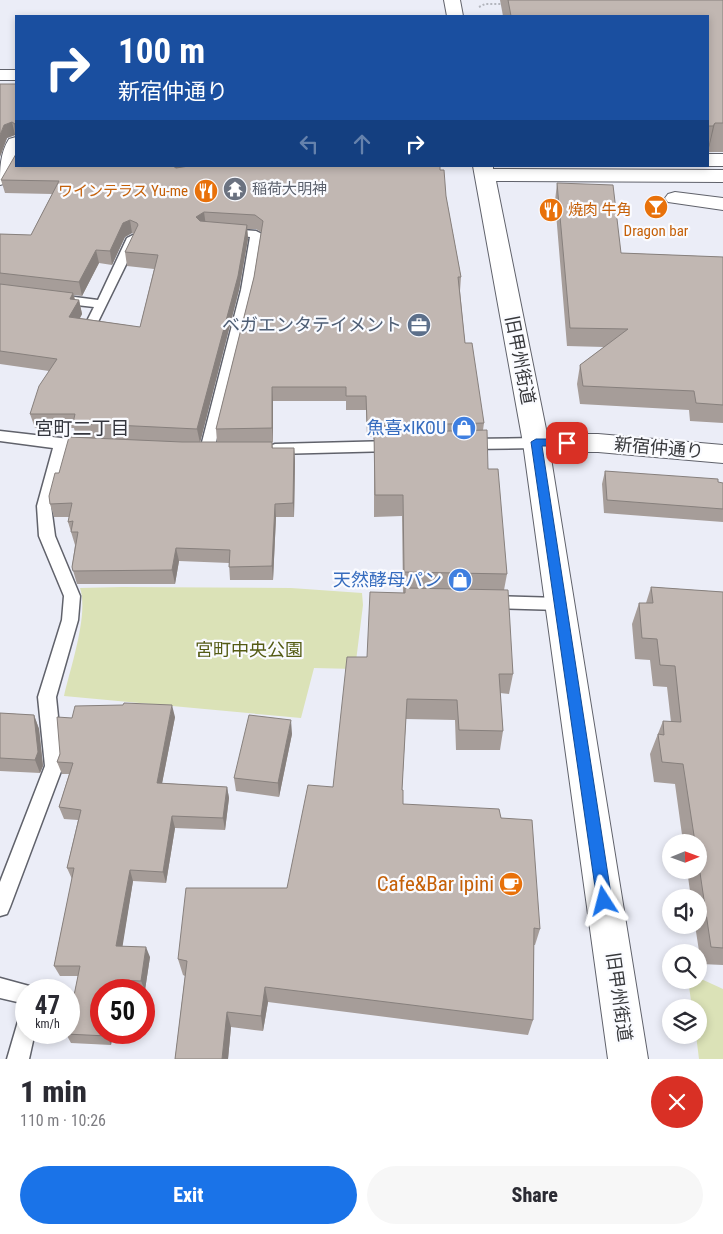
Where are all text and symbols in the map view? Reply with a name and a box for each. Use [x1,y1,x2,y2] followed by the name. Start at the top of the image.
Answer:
[118,31,205,72] text: 100 m
[35,35,100,100] icon: right
[118,79,228,104] text: 新宿仲通り
[295,130,323,158] icon: left
[348,130,376,158] icon: ahead
[401,130,429,158] icon: right
[222,176,248,202] temple icon: 稲荷大明神
[193,178,219,204] restaurant icon: ワインテラス Yu-me
[252,180,327,198] place label: 稲荷大明神
[58,182,188,200] place label: ワインテラス Yu-me
[643,194,669,220] bar icon: Dragon bar
[538,197,564,223] restaurant icon: 焼肉 牛角
[568,201,631,219] place label: 焼肉 牛角
[624,222,689,240] place label: Dragon bar
[406,312,432,338] office icon: ベガエンタテイメント
[222,314,402,335] place label: ベガエンタテイメント
[502,314,539,406] street label: 旧甲州街道
[451,415,477,441] shop icon: 魚喜×IKOU
[34,417,130,440] district label: 宮町二丁目
[367,417,446,438] place label: 魚喜×IKOU
[546,422,588,464] pin
[553,429,581,457] icon: arrive
[613,433,705,462] street label: 新宿仲通り
[447,567,473,593] shop icon: 天然酵母パン
[333,569,442,590] place label: 天然酵母パン
[195,639,303,660] park label: 宮町中央公園
[662,834,708,879] north arrow
[662,834,707,1044] map controls
[498,871,524,897] cafe icon: Cafe&Bar ipini
[377,872,494,896] place label: Cafe&Bar ipini
[577,874,629,926] position arrow
[662,889,707,934] button: sound
[662,944,707,989] button: search
[603,951,636,1043] street label: 旧甲州街道
[90,979,155,1044] speed limit sign: 50
[35,991,60,1020] text: 47
[662,999,707,1044] button: layers
[35,1017,60,1031] text: km/h
[20,1074,87,1109] text: 1 min
[651,1076,703,1128] button: close
[20,1111,106,1130] text: 110 m · 10:26
[20,1166,357,1224] button: Exit
[367,1166,703,1224] button: Share

